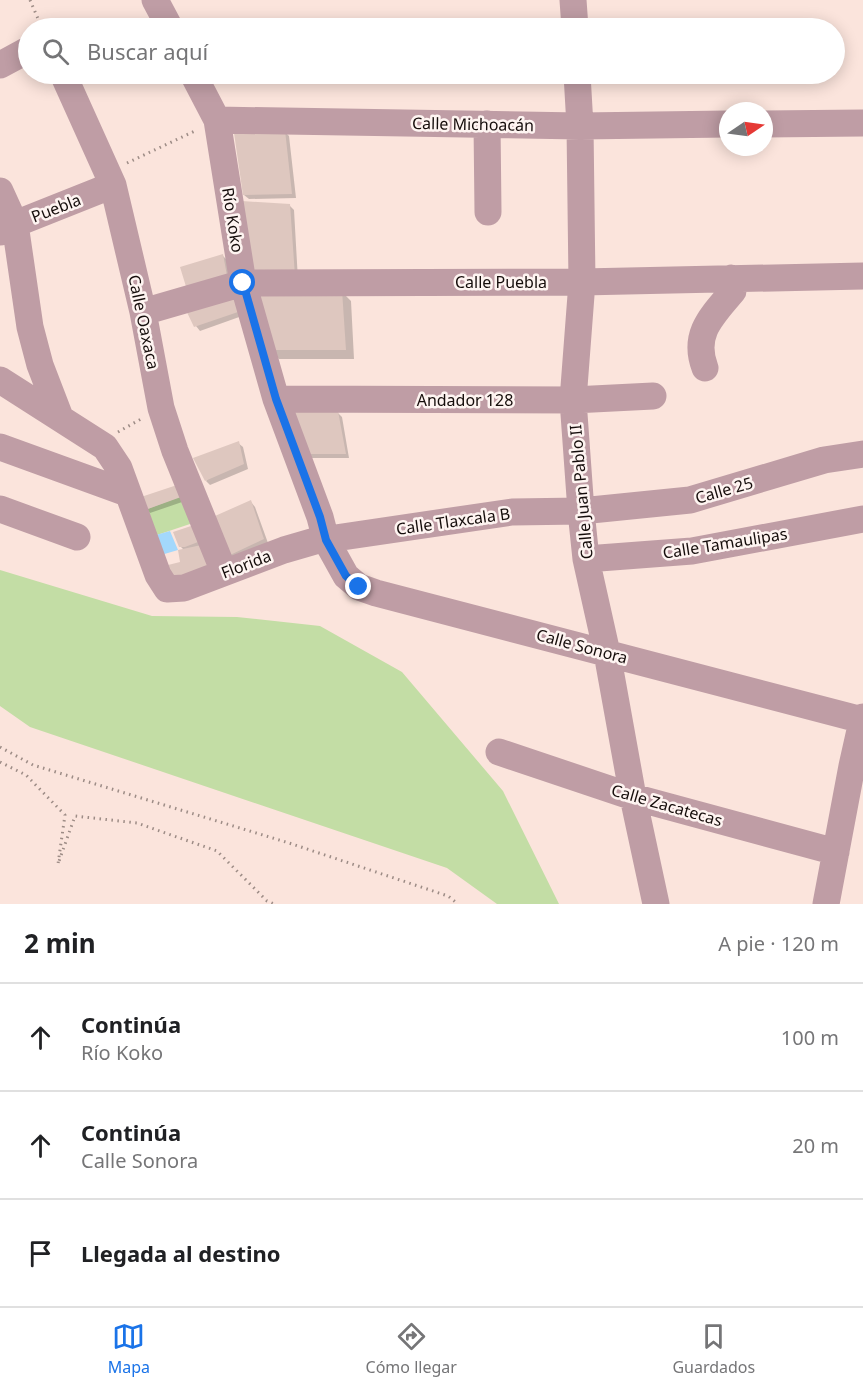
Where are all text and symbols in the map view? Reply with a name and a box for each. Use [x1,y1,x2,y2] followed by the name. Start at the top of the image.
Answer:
[18,18,845,84] search box
[39,35,72,68] icon: search
[87,36,208,66] text: Buscar aquí
[719,102,773,156] north arrow
[412,112,534,136] street label: Calle Michoacán
[217,186,249,254] street label: Río Koko
[28,188,84,228] street label: Puebla
[229,269,255,295] route start
[455,271,547,293] street label: Calle Puebla
[123,273,165,371] street label: Calle Oaxaca
[417,389,513,411] street label: Andador 128
[564,424,598,560] street label: Calle Juan Pablo II
[693,471,755,509] street label: Calle 25
[395,502,511,540] street label: Calle Tlaxcala B
[661,522,789,564] street label: Calle Tamaulipas
[218,544,274,584] street label: Florida
[345,573,371,599] route end
[534,623,630,669] street label: Calle Sonora
[609,779,725,831] street label: Calle Zacatecas
[24,925,96,961] text: 2 min
[718,930,839,957] text: A pie · 120 m
[81,1009,181,1039] text: Continúa
[24,1021,57,1054] icon: ahead
[781,1024,839,1051] text: 100 m
[81,1039,163,1066] text: Río Koko
[81,1117,181,1147] text: Continúa
[24,1129,57,1162] icon: ahead
[792,1132,839,1159] text: 20 m
[81,1147,198,1174] text: Calle Sonora
[24,1237,57,1270] icon: arrive
[81,1238,281,1268] text: Llegada al destino
[108,1320,150,1378] tab: Mapa
[366,1320,457,1378] tab: Cómo llegar
[672,1320,755,1378] tab: Guardados

